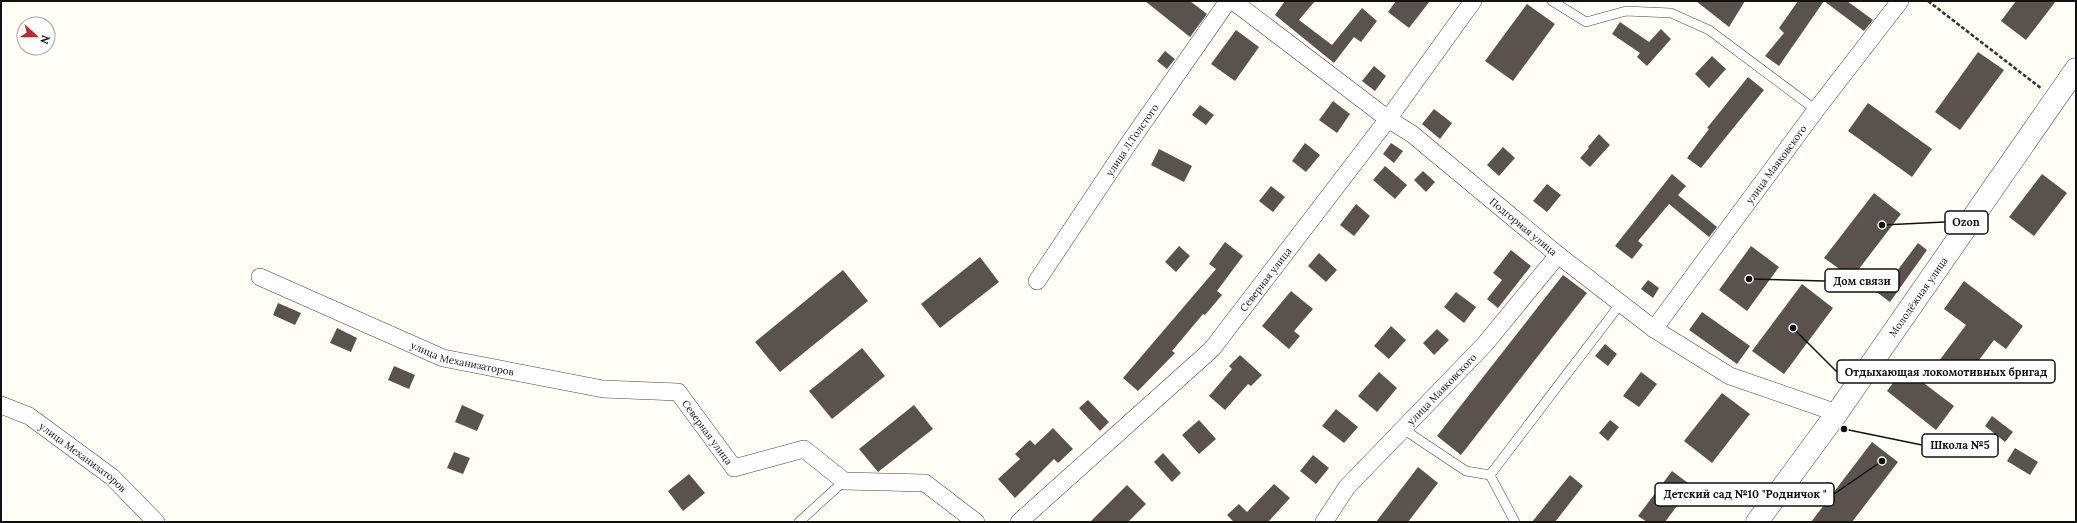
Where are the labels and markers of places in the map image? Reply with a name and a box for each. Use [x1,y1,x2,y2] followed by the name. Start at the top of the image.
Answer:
[1945,211,1988,234] callout: Ozon
[1825,269,1899,292] callout: Дом связи
[1837,360,2055,383] callout: Отдыхающая локомотивных бригад
[1922,434,1998,457] callout: Школа №5
[1655,483,1834,506] callout: Детский сад №10 "Родничок "

